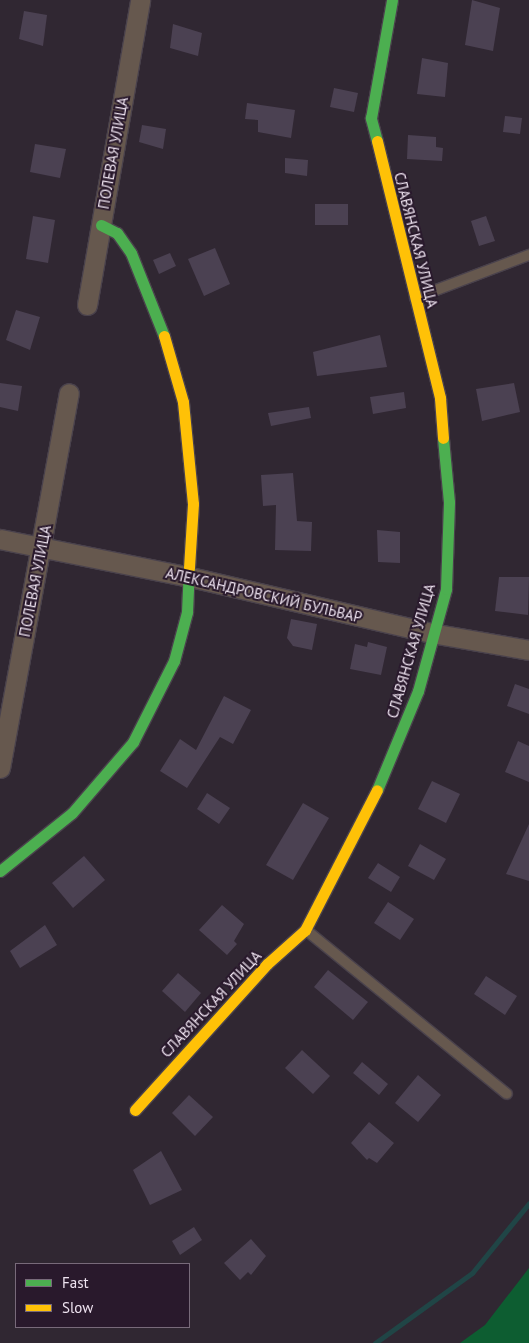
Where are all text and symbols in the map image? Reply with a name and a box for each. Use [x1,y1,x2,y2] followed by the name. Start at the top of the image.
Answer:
[94,95,132,211] street label: ПОЛЕВАЯ УЛИЦА
[390,170,442,310] street label: СЛАВЯНСКАЯ УЛИЦА
[15,523,55,639] street label: ПОЛЕВАЯ УЛИЦА
[164,564,364,626] street label: АЛЕКСАНДРОВСКИЙ БУЛЬВАР
[383,581,439,721] street label: СЛАВЯНСКАЯ УЛИЦА
[157,947,265,1061] street label: СЛАВЯНСКАЯ УЛИЦА
[15,1263,190,1328] legend
[62,1273,89,1292] text: Fast
[62,1298,93,1317] text: Slow

